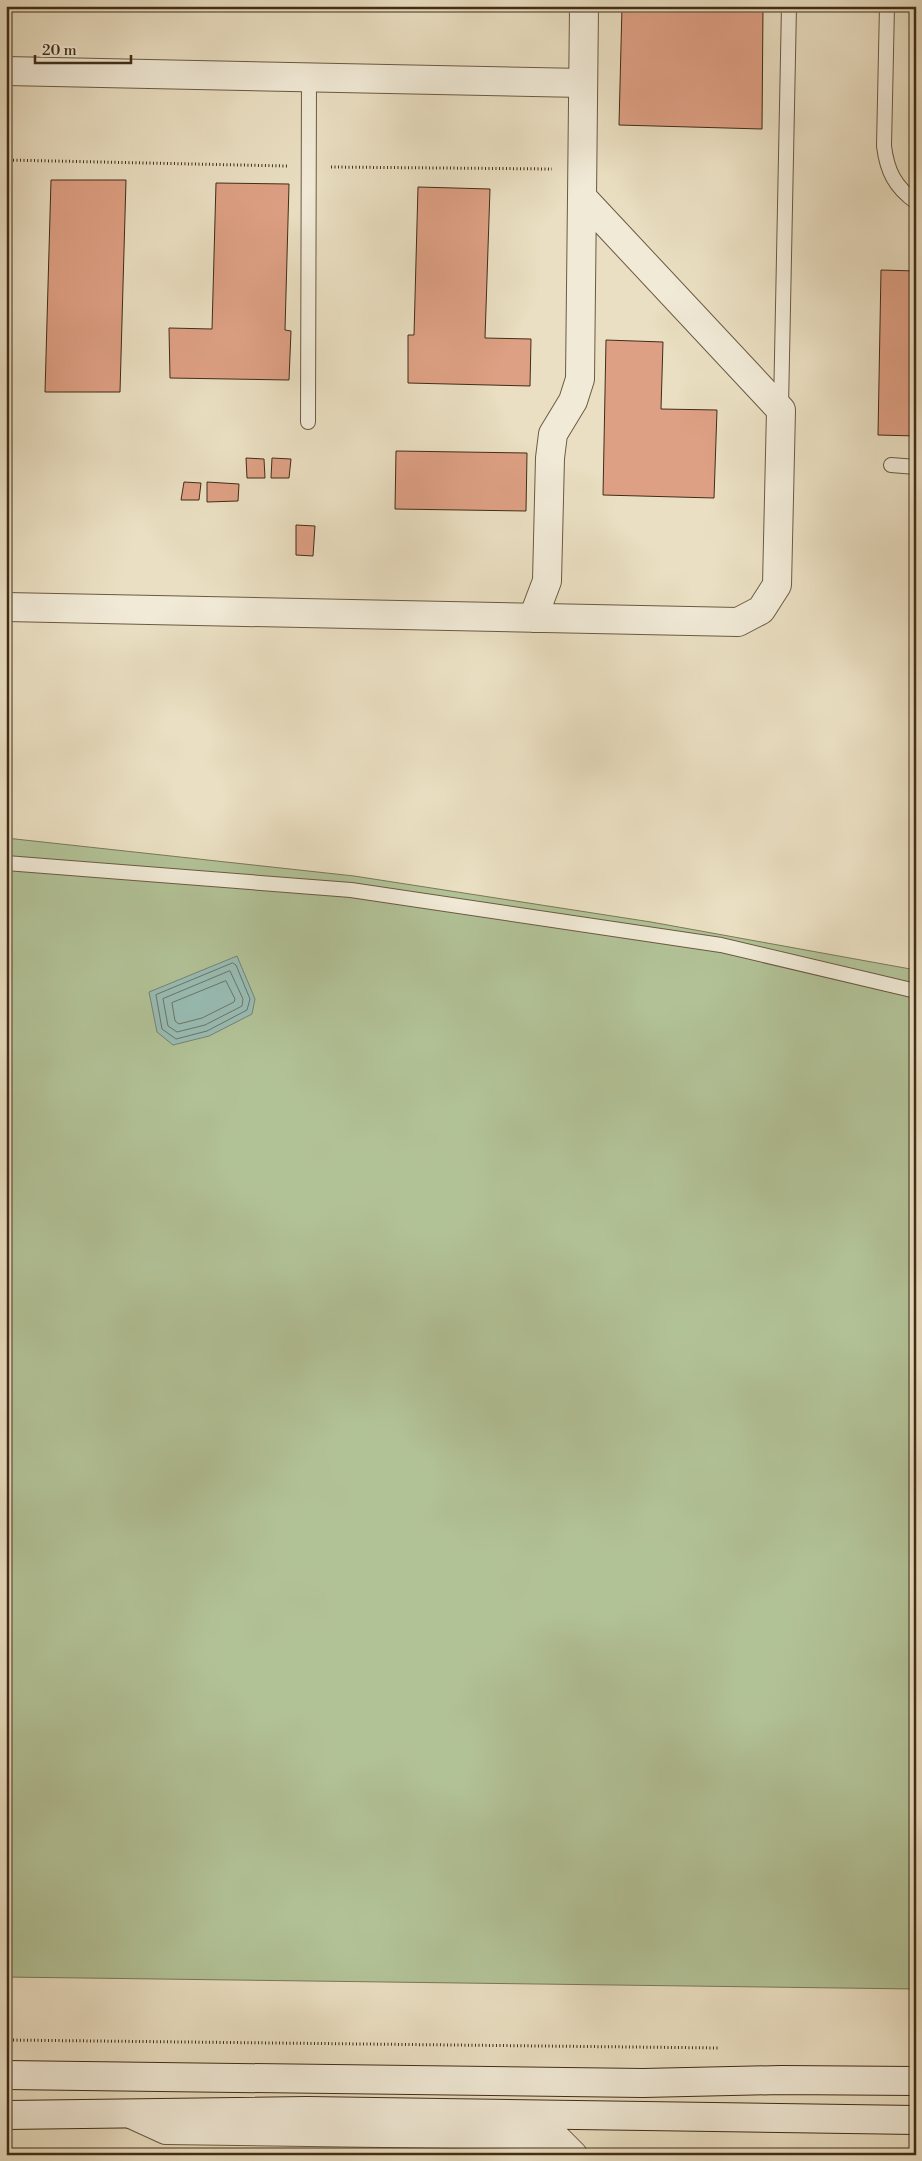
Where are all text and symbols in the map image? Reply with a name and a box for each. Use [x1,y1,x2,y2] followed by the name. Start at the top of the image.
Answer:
[35,32,131,64] scale bar
[42,41,77,60] text: 20 m

